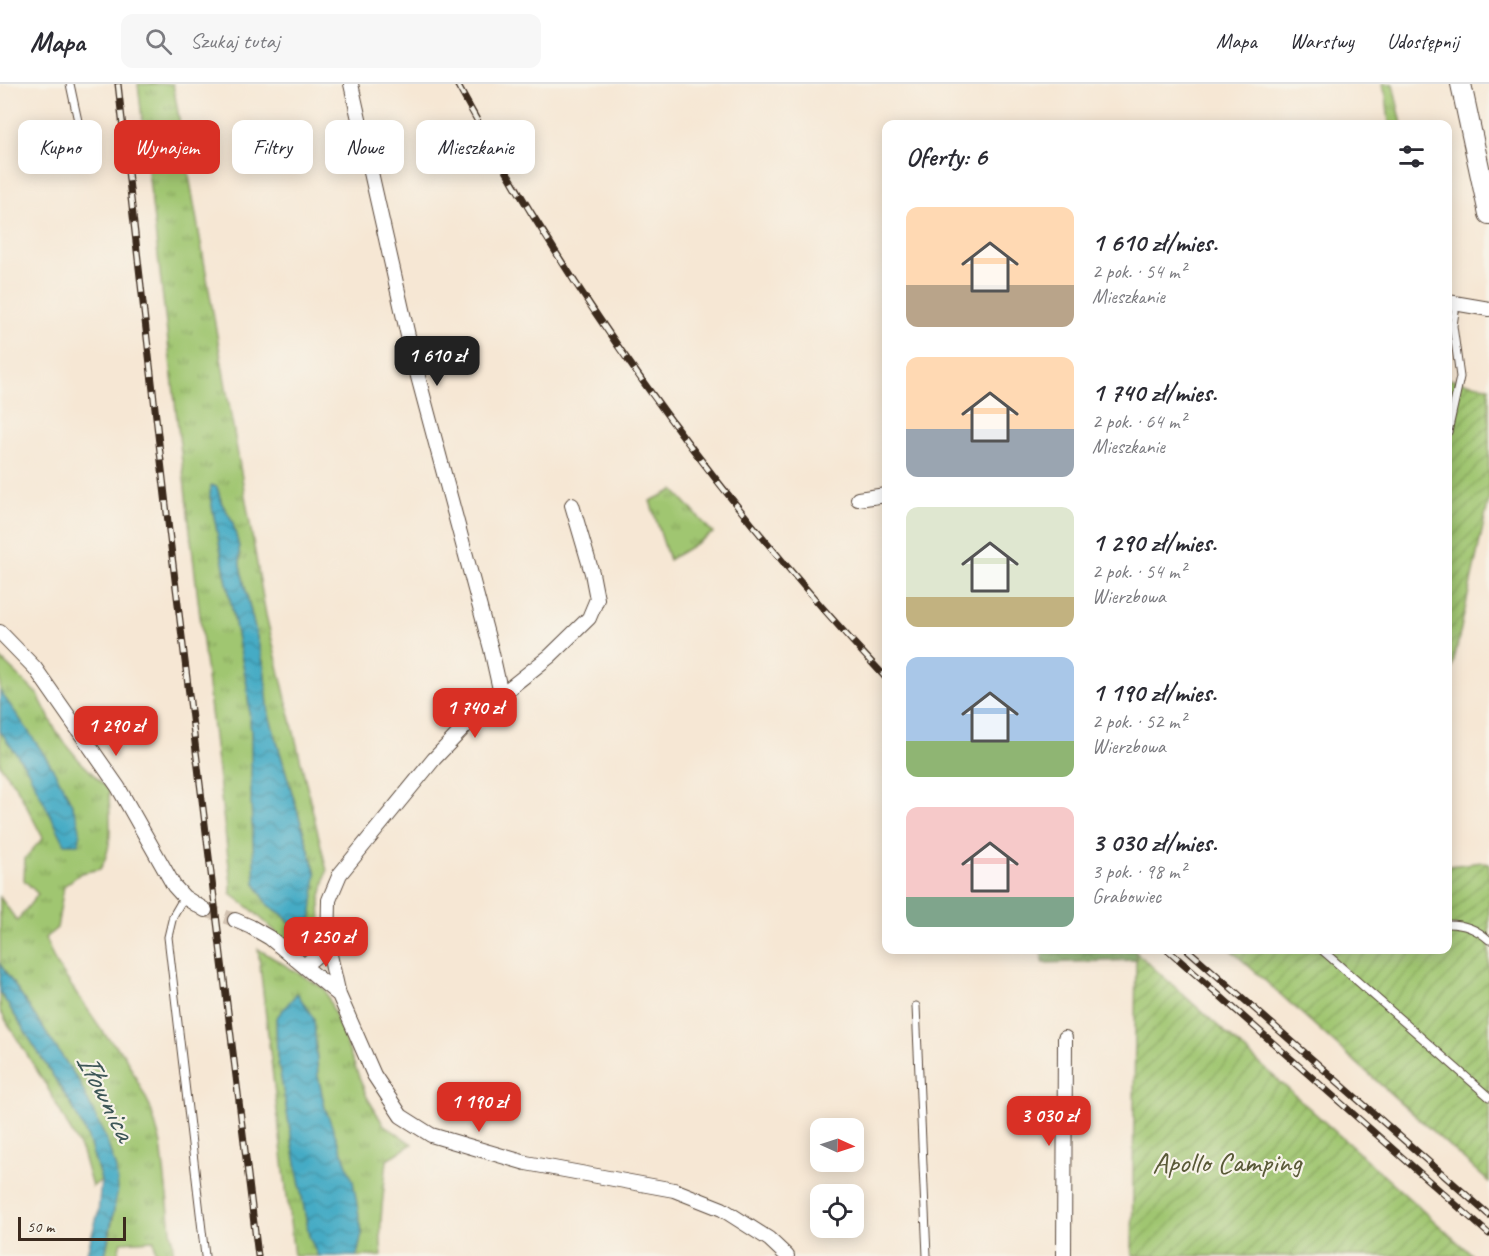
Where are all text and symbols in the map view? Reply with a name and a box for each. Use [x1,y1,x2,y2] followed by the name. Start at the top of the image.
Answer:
[121,14,541,68] search box
[30,24,85,59] text: Mapa
[142,25,175,58] icon: search
[190,27,280,55] text: Szukaj tutaj
[1216,28,1257,54] text: Mapa
[1290,28,1354,54] text: Warstwy
[1387,28,1459,54] text: Udostępnij
[18,120,102,174] chip: Kupno
[114,120,220,174] chip: Wynajem
[232,120,313,174] chip: Filtry
[325,120,404,174] chip: Nowe
[416,120,535,174] chip: Mieszkanie
[906,140,987,173] text: Oferty: 6
[1395,140,1428,173] icon: filters
[1092,226,1217,259] text: 1 610 zł/mies.
[954,231,1026,303] icon: home
[1092,259,1186,284] text: 2 pok. · 54 m²
[1092,284,1165,309] text: Mieszkanie
[375,336,499,387] pin: 1 610 zł
[409,343,465,368] text: 1 610 zł
[1092,376,1217,409] text: 1 740 zł/mies.
[954,381,1026,453] icon: home
[1092,409,1186,434] text: 2 pok. · 64 m²
[1092,434,1165,459] text: Mieszkanie
[1092,526,1217,559] text: 1 290 zł/mies.
[954,531,1026,603] icon: home
[1092,559,1186,584] text: 2 pok. · 54 m²
[1092,584,1166,609] text: Wierzbowa
[1092,676,1217,709] text: 1 190 zł/mies.
[954,681,1026,753] icon: home
[413,688,537,739] pin: 1 740 zł
[447,695,503,720] text: 1 740 zł
[54,706,178,757] pin: 1 290 zł
[1092,709,1186,734] text: 2 pok. · 52 m²
[88,713,144,738] text: 1 290 zł
[1092,734,1166,759] text: Wierzbowa
[1092,826,1217,859] text: 3 030 zł/mies.
[954,831,1026,903] icon: home
[1092,859,1186,884] text: 3 pok. · 98 m²
[1092,884,1161,909] text: Grabowiec
[264,917,388,968] pin: 1 250 zł
[298,924,354,949] text: 1 250 zł
[67,1046,148,1150] water label: Iłownica
[417,1082,541,1133] pin: 1 190 zł
[451,1089,507,1114] text: 1 190 zł
[987,1096,1111,1147] pin: 3 030 zł
[1021,1103,1077,1128] text: 3 030 zł
[810,1118,864,1172] north arrow
[810,1118,864,1238] map controls
[1152,1143,1303,1181] park label: Apollo Camping
[810,1184,864,1238] button: locate
[18,1214,126,1242] scale bar
[27,1217,54,1237] text: 50 m

